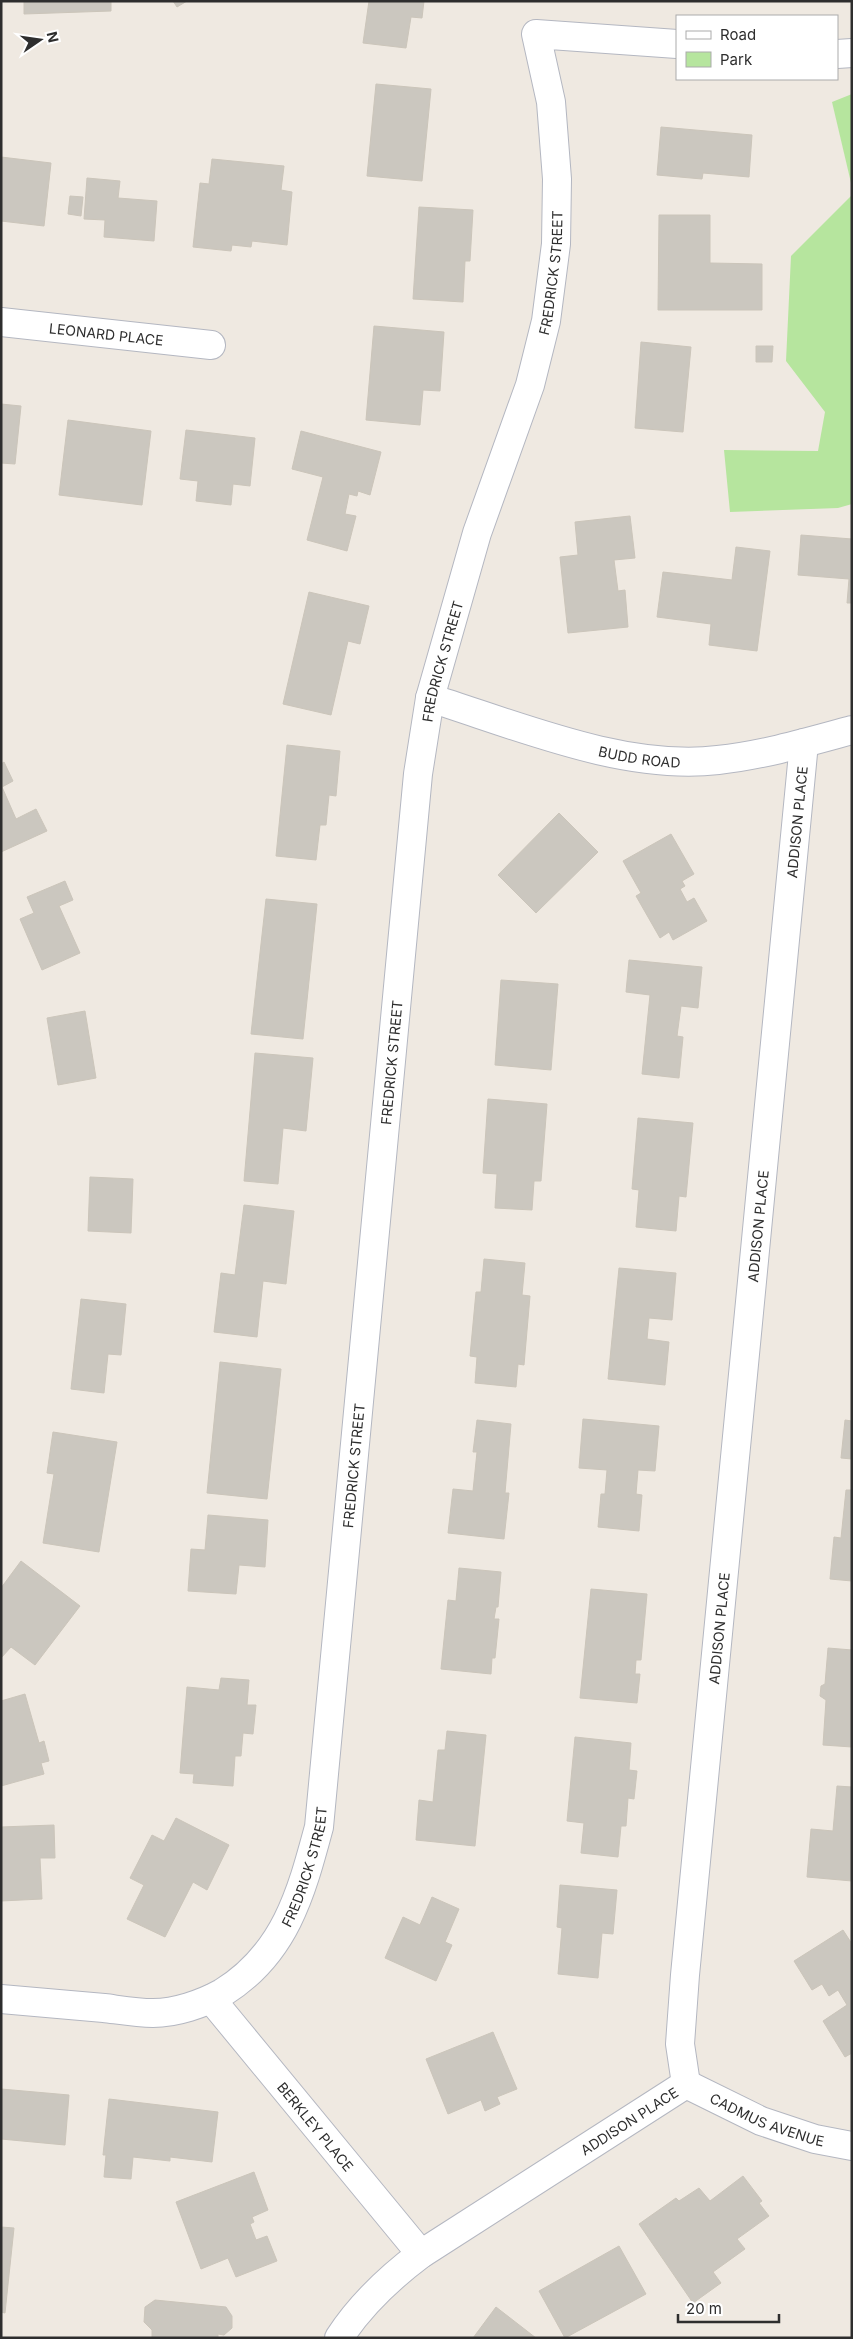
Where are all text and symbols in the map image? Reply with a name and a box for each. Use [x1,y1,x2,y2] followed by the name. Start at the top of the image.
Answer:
[15,15,65,65] north arrow
[676,15,838,80] legend
[720,25,756,44] text: Road
[44,30,63,44] text: N
[720,50,753,69] text: Park
[534,210,565,337] street label: FREDRICK STREET
[48,319,164,348] street label: LEONARD PLACE
[418,599,466,723] street label: FREDRICK STREET
[597,742,681,770] street label: BUDD ROAD
[782,765,810,879] street label: ADDISON PLACE
[377,999,405,1125] street label: FREDRICK STREET
[743,1169,771,1283] street label: ADDISON PLACE
[339,1402,367,1529] street label: FREDRICK STREET
[705,1571,732,1685] street label: ADDISON PLACE
[277,1806,329,1929] street label: FREDRICK STREET
[274,2078,358,2174] street label: BERKLEY PLACE
[577,2083,681,2158] street label: ADDISON PLACE
[707,2089,826,2149] street label: CADMUS AVENUE
[678,2292,779,2324] scale bar
[686,2299,722,2318] text: 20 m

